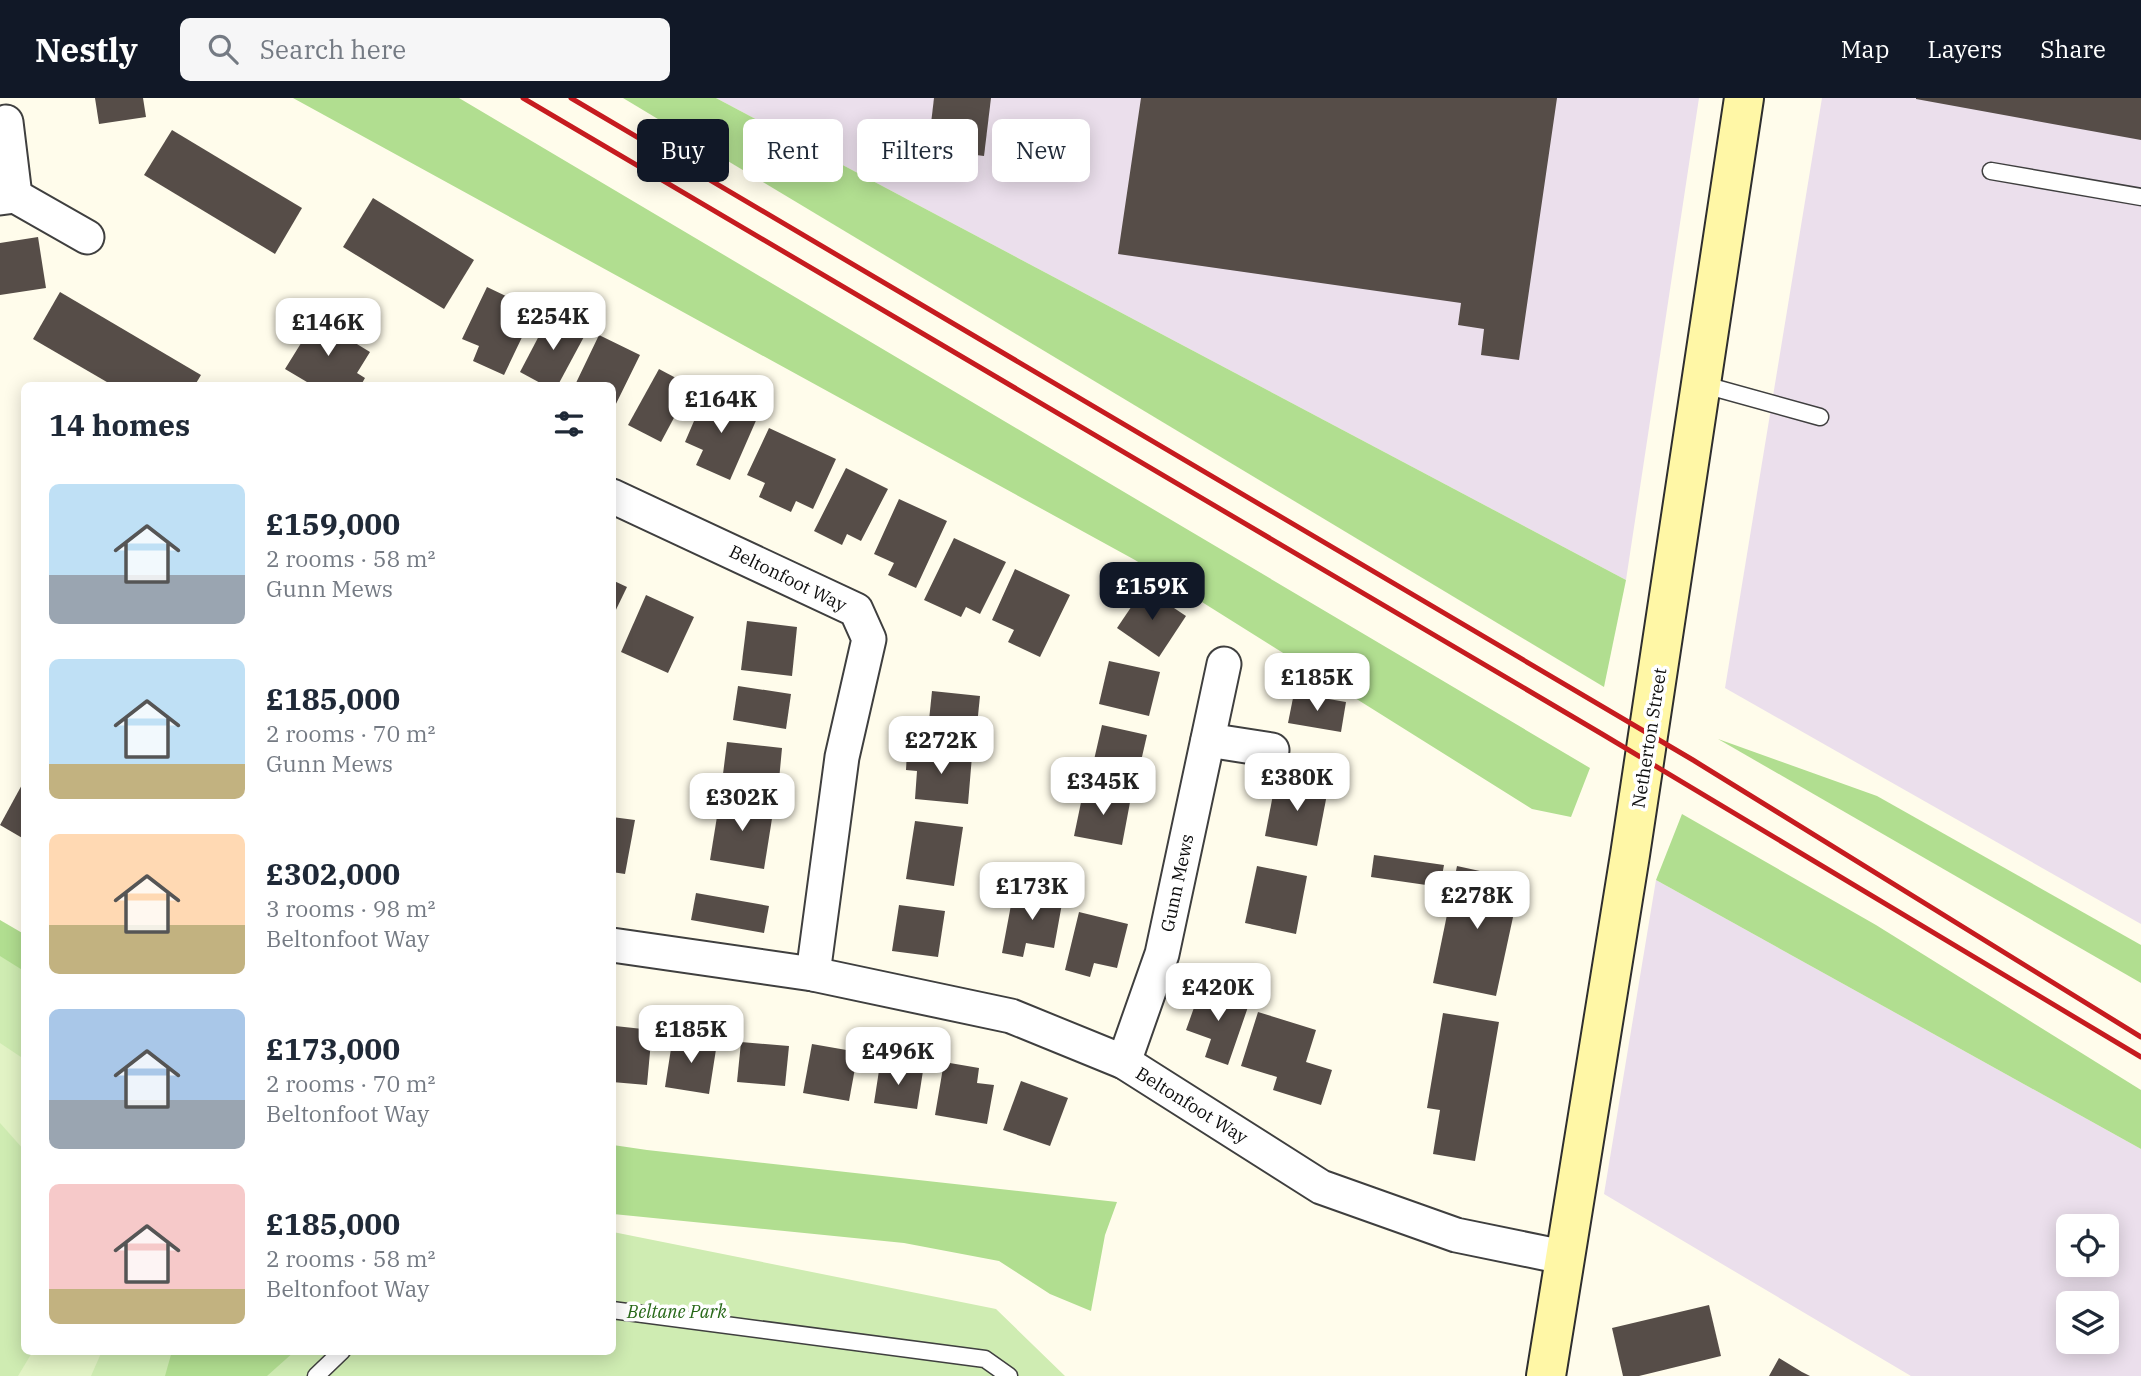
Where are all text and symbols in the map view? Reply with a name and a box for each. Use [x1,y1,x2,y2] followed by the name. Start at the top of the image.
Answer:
[180,18,670,81] search box
[35,28,138,71] text: Nestly
[204,30,242,68] icon: search
[260,32,406,66] text: Search here
[1841,33,1889,65] text: Map
[1927,33,2002,65] text: Layers
[2040,33,2106,65] text: Share
[637,119,729,182] chip: Buy
[743,119,843,182] chip: Rent
[857,119,978,182] chip: Filters
[992,119,1090,182] chip: New
[504,292,602,352] pin: £254K
[279,299,377,358] pin: £146K
[517,300,589,330] text: £254K
[292,306,364,336] text: £146K
[672,376,770,435] pin: £164K
[685,383,757,413] text: £164K
[49,405,190,444] text: 14 homes
[550,405,588,443] icon: filters
[266,504,400,543] text: £159,000
[105,512,189,596] icon: home
[726,540,851,617] street label: Beltonfoot Way
[266,543,436,573] text: 2 rooms · 58 m²
[1103,562,1201,622] pin: £159K
[1116,570,1188,600] text: £159K
[266,573,393,603] text: Gunn Mews
[1268,654,1366,713] pin: £185K
[1281,661,1353,691] text: £185K
[1627,666,1671,810] street label: Netherton Street
[266,679,400,718] text: £185,000
[105,687,189,771] icon: home
[892,716,990,776] pin: £272K
[266,718,436,748] text: 2 rooms · 70 m²
[905,724,977,754] text: £272K
[266,748,393,778] text: Gunn Mews
[1248,754,1346,813] pin: £380K
[1054,758,1152,817] pin: £345K
[1261,761,1333,791] text: £380K
[1067,765,1139,795] text: £345K
[693,774,791,833] pin: £302K
[706,781,778,811] text: £302K
[1155,832,1199,934] street label: Gunn Mews
[266,854,400,893] text: £302,000
[105,862,189,946] icon: home
[983,862,1081,922] pin: £173K
[996,870,1068,900] text: £173K
[1428,872,1526,931] pin: £278K
[1441,879,1513,909] text: £278K
[266,893,436,923] text: 3 rooms · 98 m²
[266,923,429,953] text: Beltonfoot Way
[1169,964,1267,1023] pin: £420K
[1182,971,1254,1001] text: £420K
[642,1006,740,1065] pin: £185K
[655,1013,727,1043] text: £185K
[849,1028,947,1087] pin: £496K
[266,1029,400,1068] text: £173,000
[862,1035,934,1065] text: £496K
[105,1037,189,1121] icon: home
[1132,1061,1253,1149] street label: Beltonfoot Way
[266,1068,436,1098] text: 2 rooms · 70 m²
[266,1098,429,1128] text: Beltonfoot Way
[266,1204,400,1243] text: £185,000
[105,1212,189,1296] icon: home
[2056,1214,2119,1354] map controls
[2056,1214,2119,1277] button: locate
[266,1243,436,1273] text: 2 rooms · 58 m²
[266,1273,429,1303] text: Beltonfoot Way
[2056,1291,2119,1354] button: layers
[626,1300,727,1323] park label: Beltane Park

